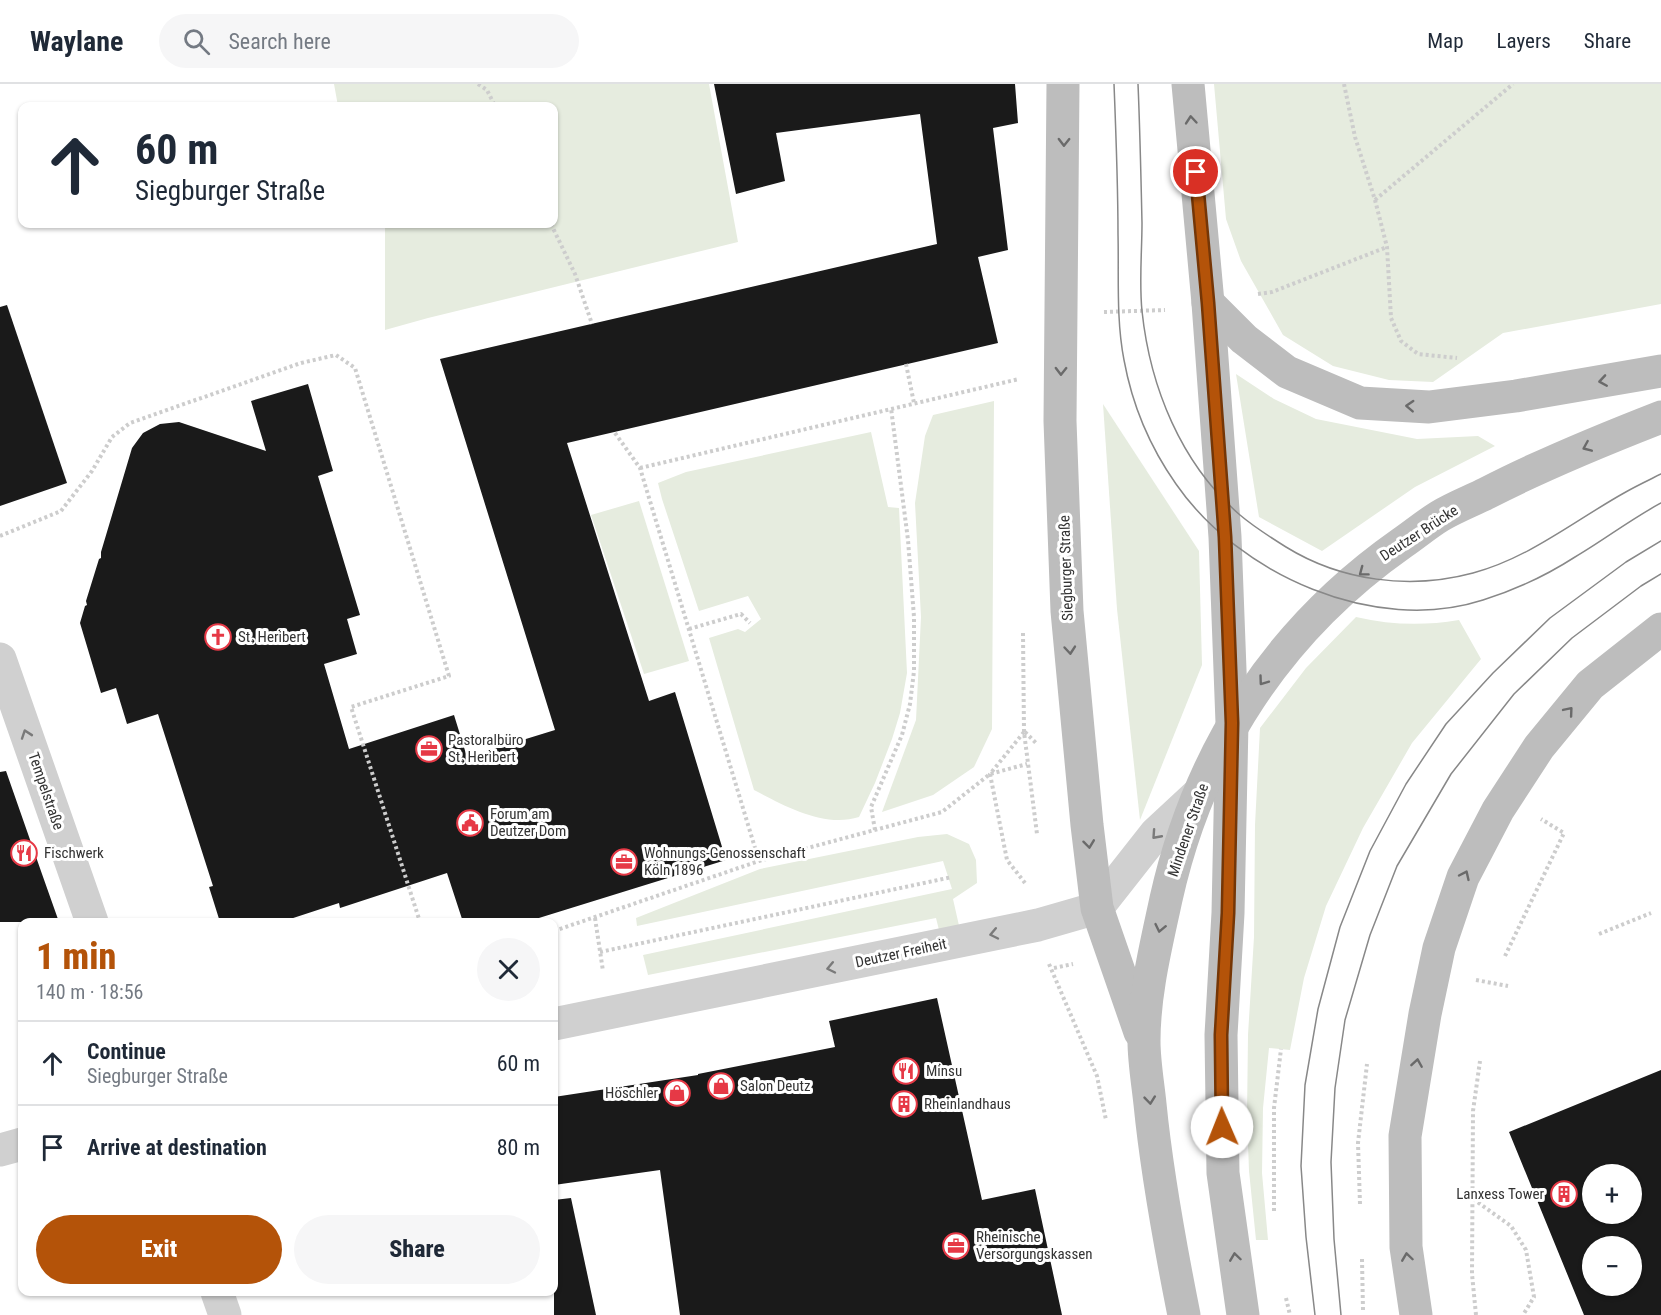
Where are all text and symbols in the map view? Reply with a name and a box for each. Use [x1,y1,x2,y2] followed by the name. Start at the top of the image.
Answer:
[159,14,579,68] search box
[30,25,123,58] text: Waylane
[180,25,213,58] icon: search
[228,29,331,54] text: Search here
[1427,29,1464,53] text: Map
[1497,29,1551,53] text: Layers
[1584,29,1631,53] text: Share
[1185,115,1198,124] one-way arrow
[135,125,218,174] text: 60 m
[36,126,114,204] icon: ahead
[1058,138,1070,147] one-way arrow
[1170,146,1221,197] pin
[1179,155,1212,188] icon: arrive
[135,175,325,207] text: Siegburger Straße
[1055,366,1067,375] one-way arrow
[1599,374,1609,387] one-way arrow
[1406,399,1415,412] one-way arrow
[1583,440,1594,452] one-way arrow
[1377,501,1461,565] street label: Deutzer Brücke
[1055,515,1077,621] street label: Siegburger Straße
[1359,564,1370,575] one-way arrow
[203,622,233,652] church icon: St. Heribert
[238,628,306,646] place label: St. Heribert
[1063,645,1076,654] one-way arrow
[1259,675,1270,686] one-way arrow
[1562,707,1573,718] one-way arrow
[21,730,34,740] one-way arrow
[448,731,524,766] place label: Pastoralbüro St. Heribert
[414,734,444,764] office icon: Pastoralbüro St. Heribert
[24,750,68,832] street label: Tempelstraße
[1164,781,1212,879] street label: Mindener Straße
[490,805,566,840] place label: Forum am Deutzer Dom
[455,808,485,838] public building icon: Forum am Deutzer Dom
[1152,828,1163,839] one-way arrow
[9,838,39,868] restaurant icon: Fischwerk
[1082,839,1095,848] one-way arrow
[44,844,104,862] place label: Fischwerk
[644,844,806,879] place label: Wohnungs-Genossenschaft Köln 1896
[609,847,639,877] office icon: Wohnungs-Genossenschaft Köln 1896
[1457,870,1469,881] one-way arrow
[1154,923,1167,933] one-way arrow
[989,927,999,940] one-way arrow
[854,935,948,971] street label: Deutzer Freiheit
[36,936,116,978] text: 1 min
[477,938,540,1001] button: close
[826,960,836,973] one-way arrow
[36,980,143,1004] text: 140 m · 18:56
[87,1039,166,1064] text: Continue
[36,1047,69,1080] icon: ahead
[497,1051,540,1076] text: 60 m
[891,1056,921,1086] restaurant icon: Minsu
[1410,1059,1422,1068] one-way arrow
[926,1062,962,1080] place label: Minsu
[87,1064,228,1088] text: Siegburger Straße
[706,1071,736,1101] shop icon: Salon Deutz
[740,1077,811,1095] place label: Salon Deutz
[662,1078,692,1108] shop icon: Höschler
[605,1084,658,1102] place label: Höschler
[889,1089,919,1119] building icon: Rheinlandhaus
[924,1095,1011,1113] place label: Rheinlandhaus
[1190,1095,1254,1159] position arrow
[1143,1096,1156,1105] one-way arrow
[36,1131,69,1164] icon: arrive
[87,1135,267,1160] text: Arrive at destination
[497,1135,540,1160] text: 80 m
[1582,1164,1642,1296] map controls
[1582,1164,1642,1224] button: +
[1549,1179,1579,1209] building icon: Lanxess Tower
[1456,1185,1544,1203] place label: Lanxess Tower
[36,1215,282,1284] button: Exit
[294,1215,540,1284] button: Share
[976,1228,1093,1263] place label: Rheinische Versorgungskassen
[941,1231,971,1261] office icon: Rheinische Versorgungskassen
[1582,1236,1642,1296] button: −
[1229,1252,1241,1262] one-way arrow
[1402,1252,1414,1262] one-way arrow

